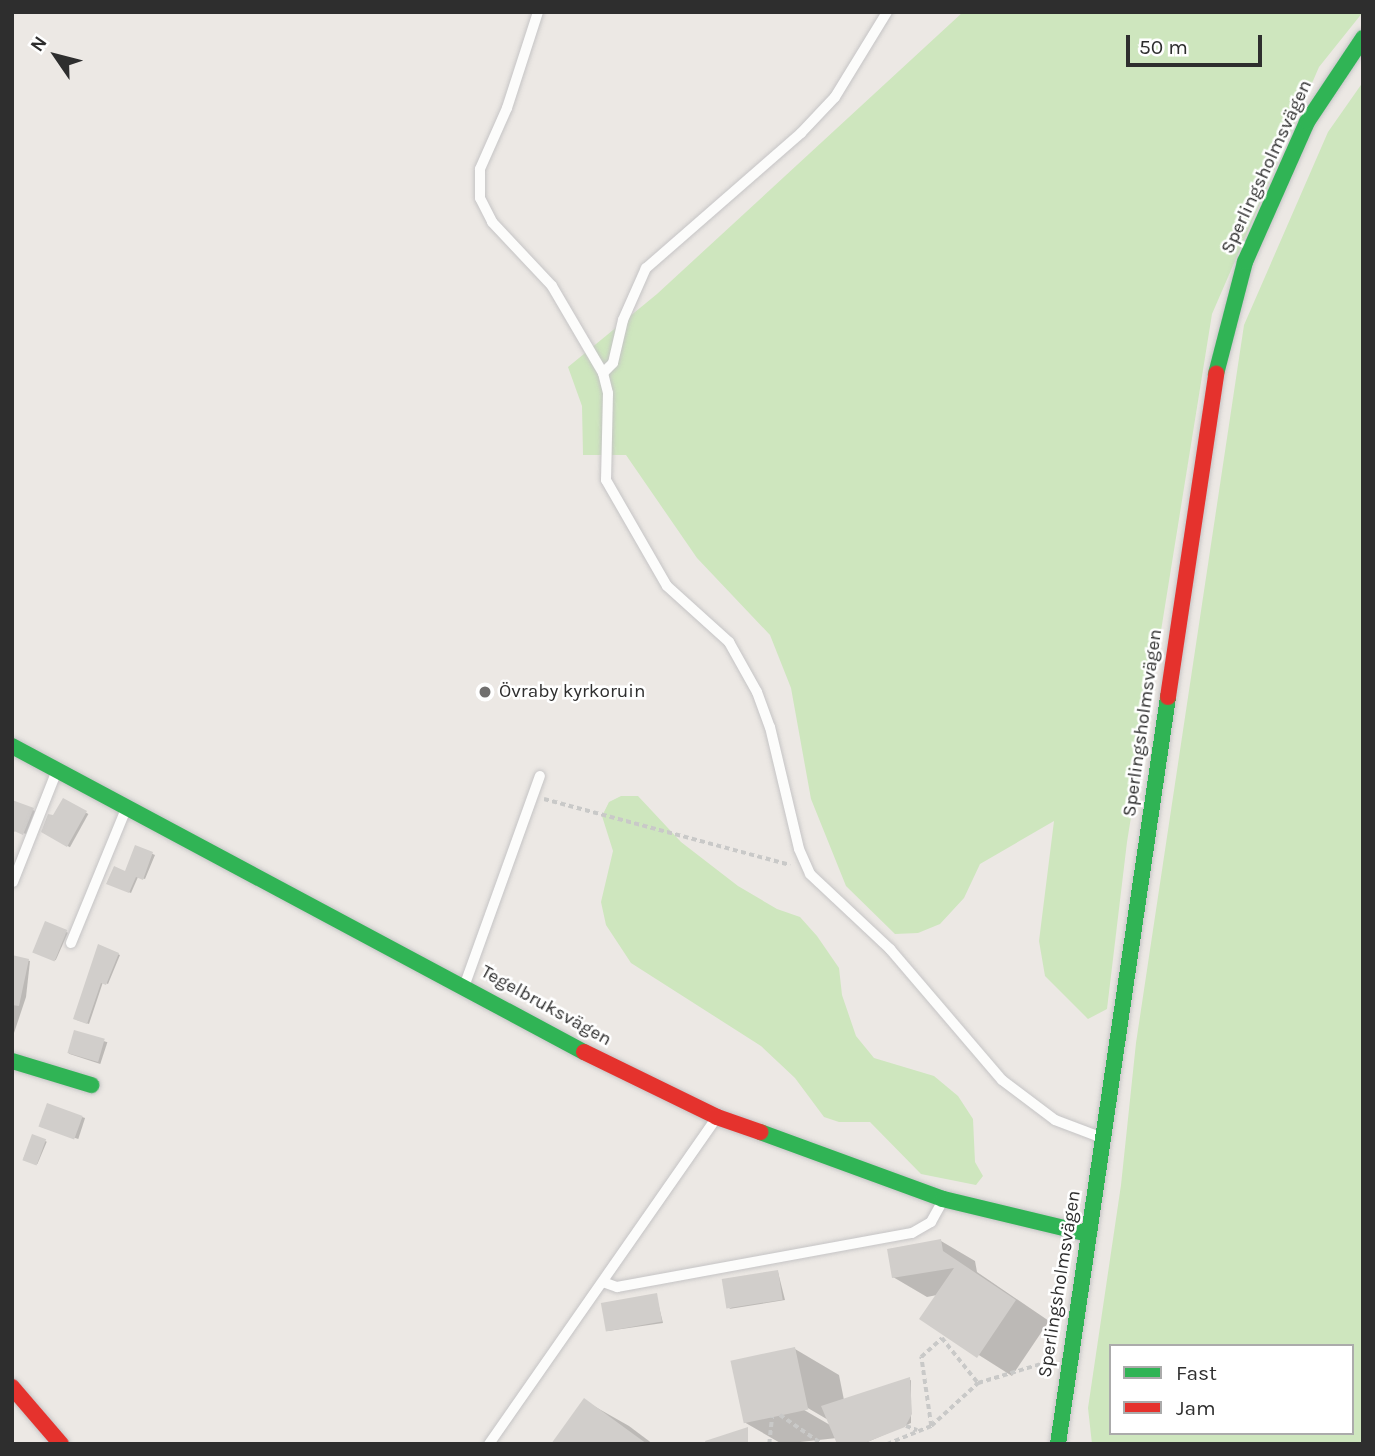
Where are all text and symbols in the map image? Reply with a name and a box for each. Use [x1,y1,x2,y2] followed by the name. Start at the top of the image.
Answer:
[21,21,91,91] north arrow
[1130,21,1266,65] scale bar
[26,32,52,56] text: N
[1139,35,1188,59] text: 50 m
[1217,76,1317,258] street label: Sperlingsholmsvägen
[1119,628,1167,818] street label: Sperlingsholmsvägen
[499,681,645,703] place label: Övraby kyrkoruin
[477,684,493,700] marker: Övraby kyrkoruin
[477,961,615,1051] street label: Tegelbruksvägen
[1034,1189,1086,1379] street label: Sperlingsholmsvägen
[1109,1344,1354,1435] legend
[1176,1361,1217,1385] text: Fast
[1176,1396,1216,1420] text: Jam

